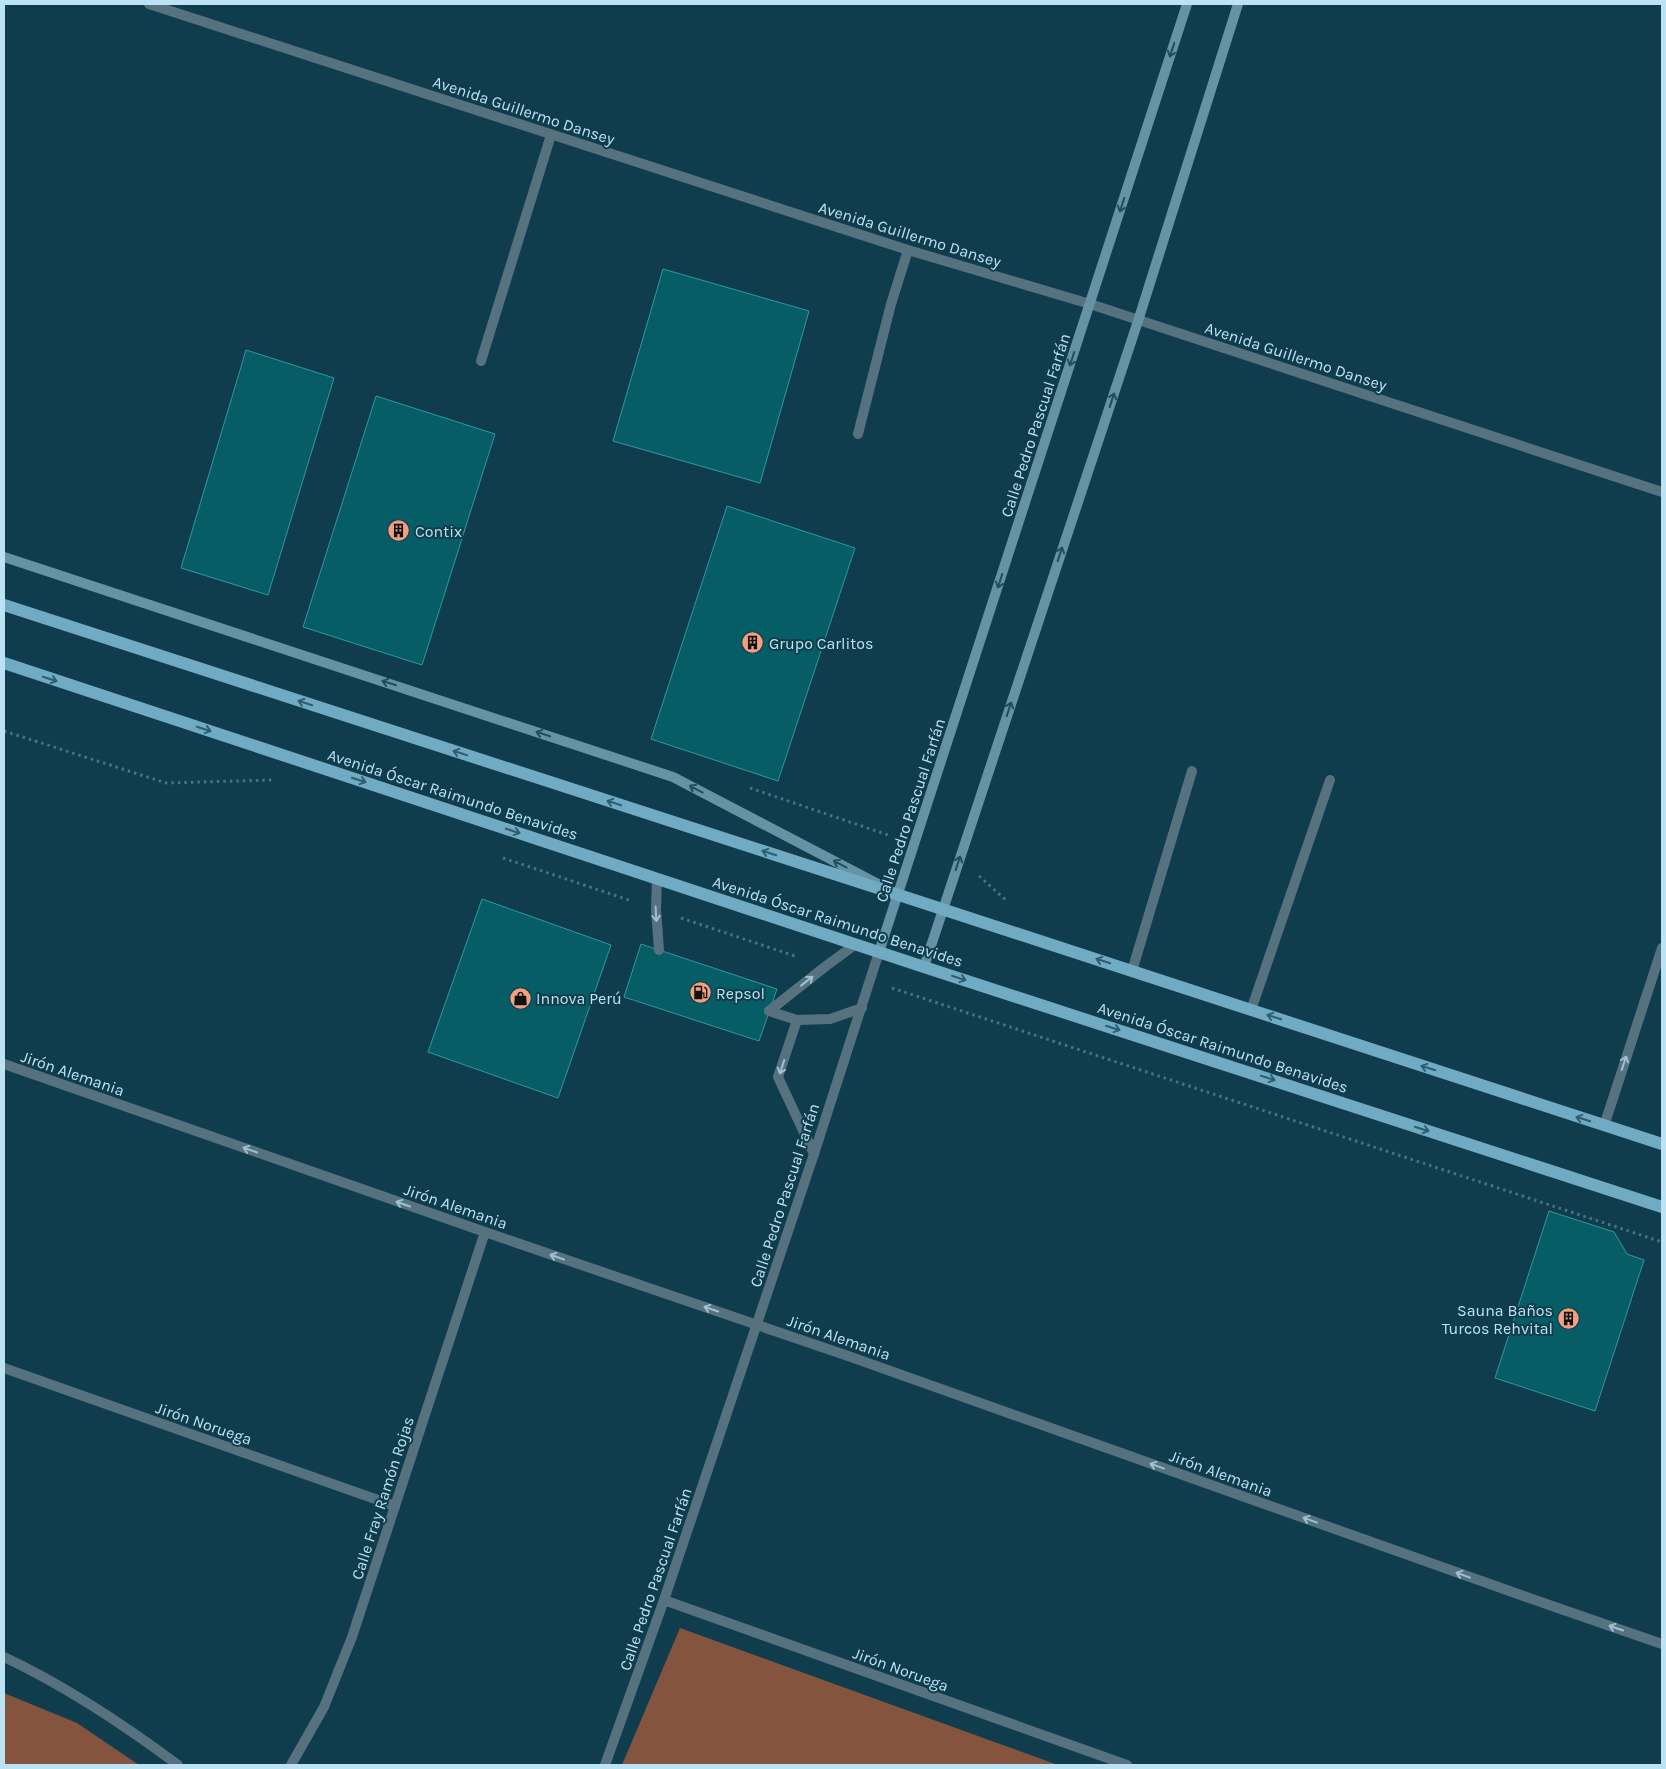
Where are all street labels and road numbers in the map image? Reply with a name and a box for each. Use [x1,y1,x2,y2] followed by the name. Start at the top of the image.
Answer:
[431,72,618,149] street label: Avenida Guillermo Dansey
[816,198,1004,271] street label: Avenida Guillermo Dansey
[1203,318,1390,395] street label: Avenida Guillermo Dansey
[997,331,1074,519] street label: Calle Pedro Pascual Farfán
[872,716,949,904] street label: Calle Pedro Pascual Farfán
[325,745,580,844] street label: Avenida Óscar Raimundo Benavides
[710,872,965,971] street label: Avenida Óscar Raimundo Benavides
[1095,998,1350,1097] street label: Avenida Óscar Raimundo Benavides
[19,1047,127,1100] street label: Jirón Alemania
[746,1101,823,1289] street label: Calle Pedro Pascual Farfán
[402,1180,510,1233] street label: Jirón Alemania
[785,1311,893,1364] street label: Jirón Alemania
[153,1398,254,1449] street label: Jirón Noruega
[347,1414,418,1582] street label: Calle Fray Ramón Rojas
[1167,1446,1275,1501] street label: Jirón Alemania
[615,1485,696,1673] street label: Calle Pedro Pascual Farfán
[850,1643,951,1696] street label: Jirón Noruega

